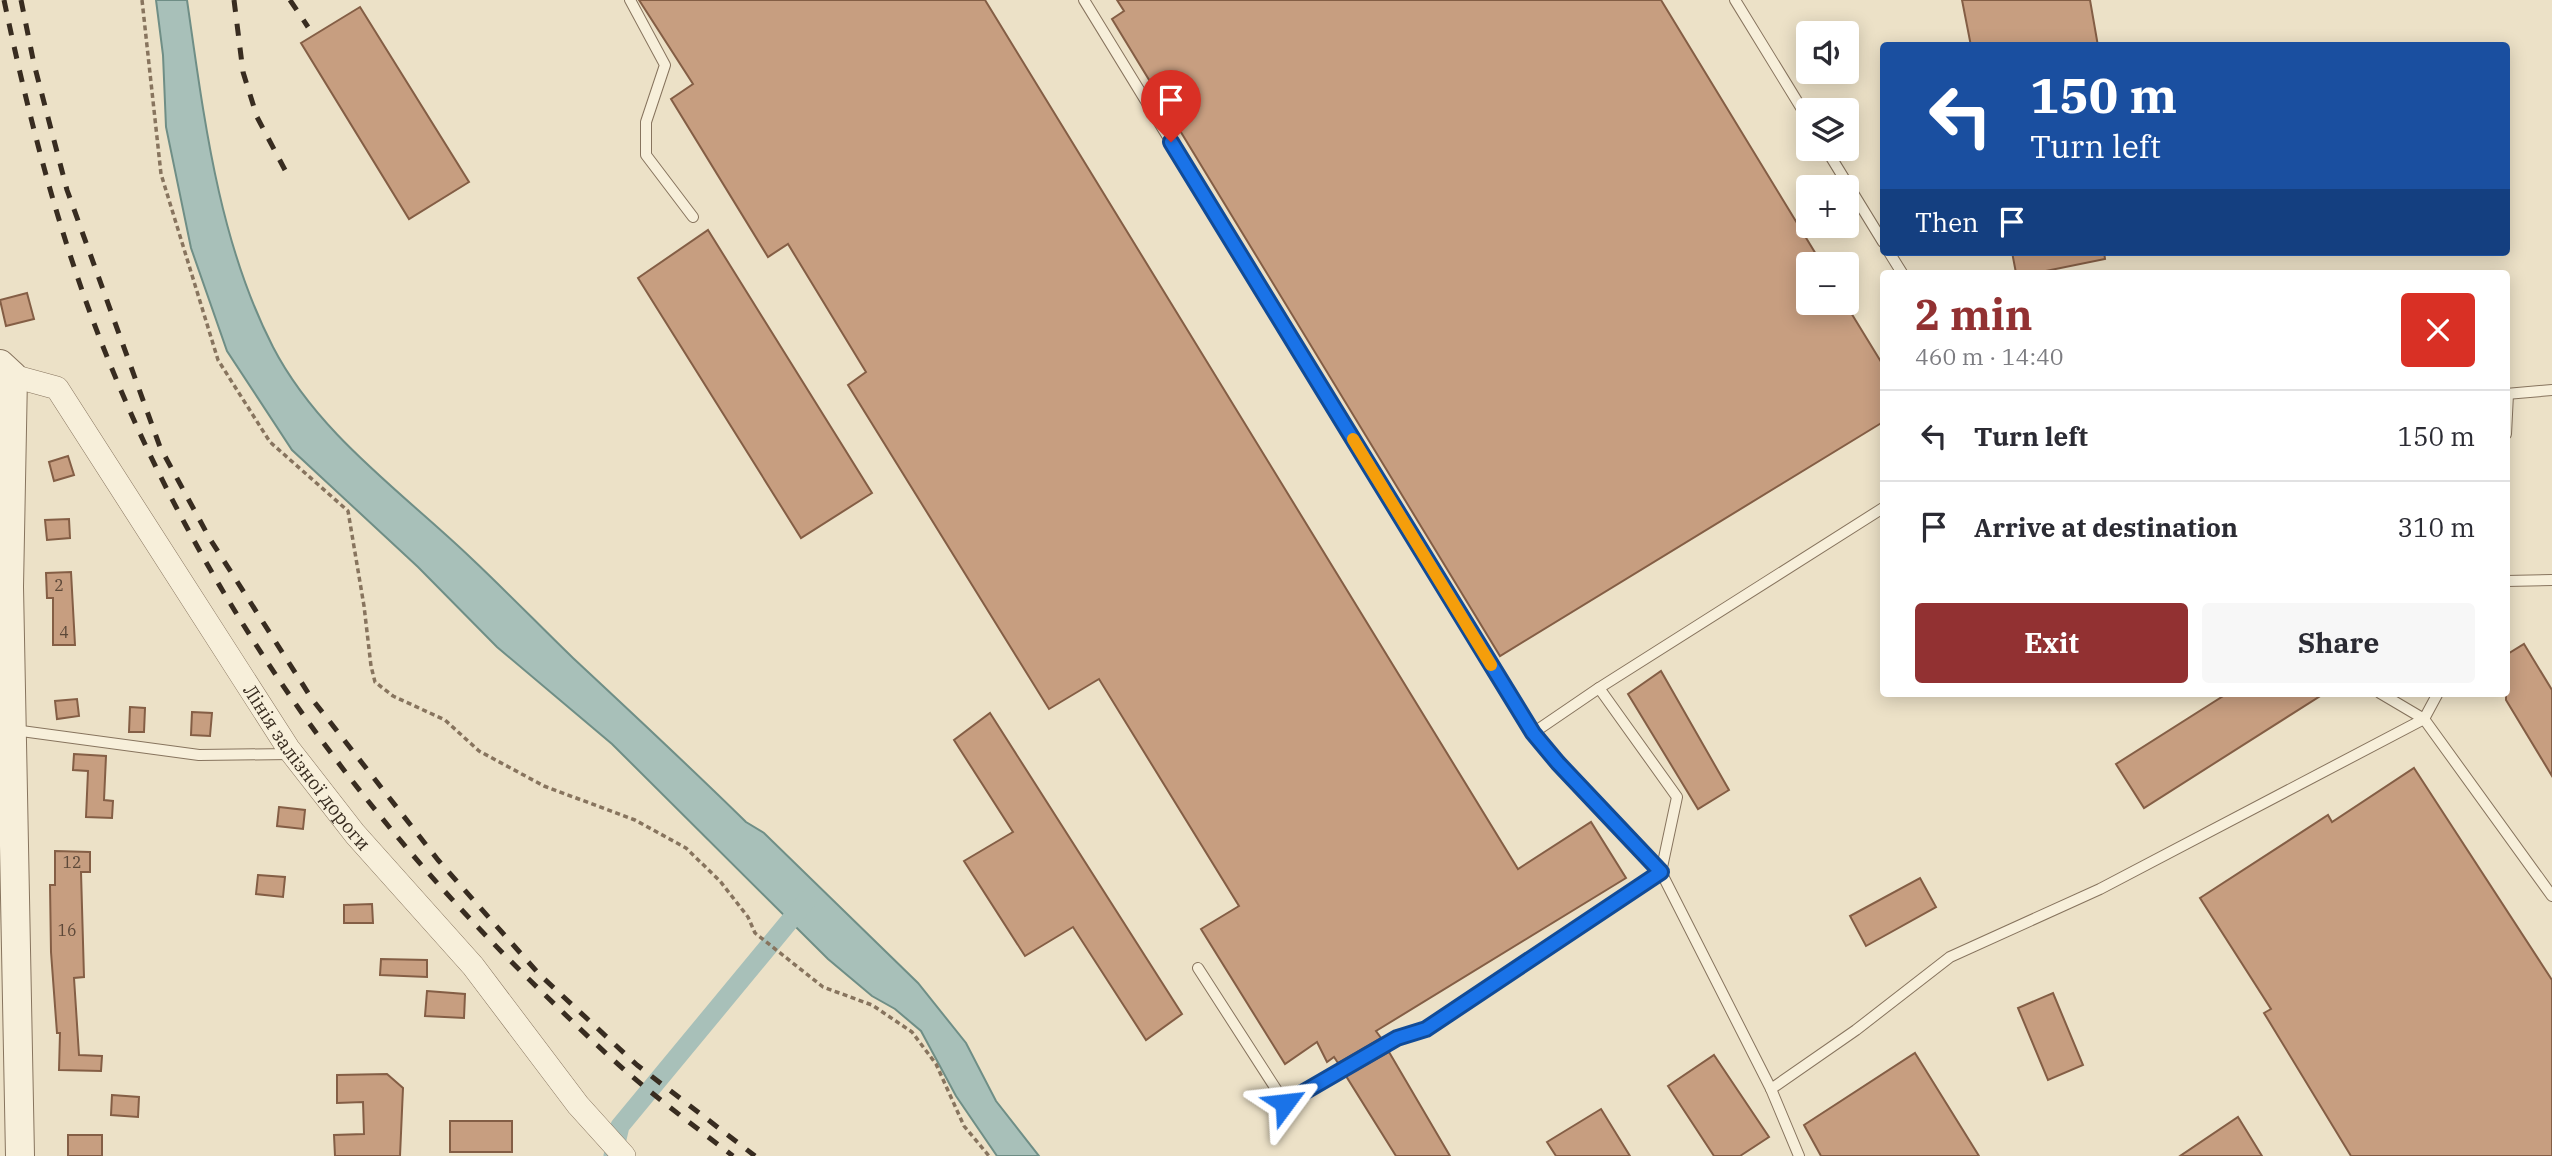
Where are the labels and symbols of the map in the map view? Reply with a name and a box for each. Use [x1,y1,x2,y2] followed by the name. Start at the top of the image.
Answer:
[1141,70,1201,142] pin
[54,575,64,595] house number: 2
[59,622,69,642] house number: 4
[238,680,376,855] street label: Лінія залізної дороги
[62,852,82,872] house number: 12
[57,920,77,940] house number: 16
[1248,1066,1322,1140] position arrow

